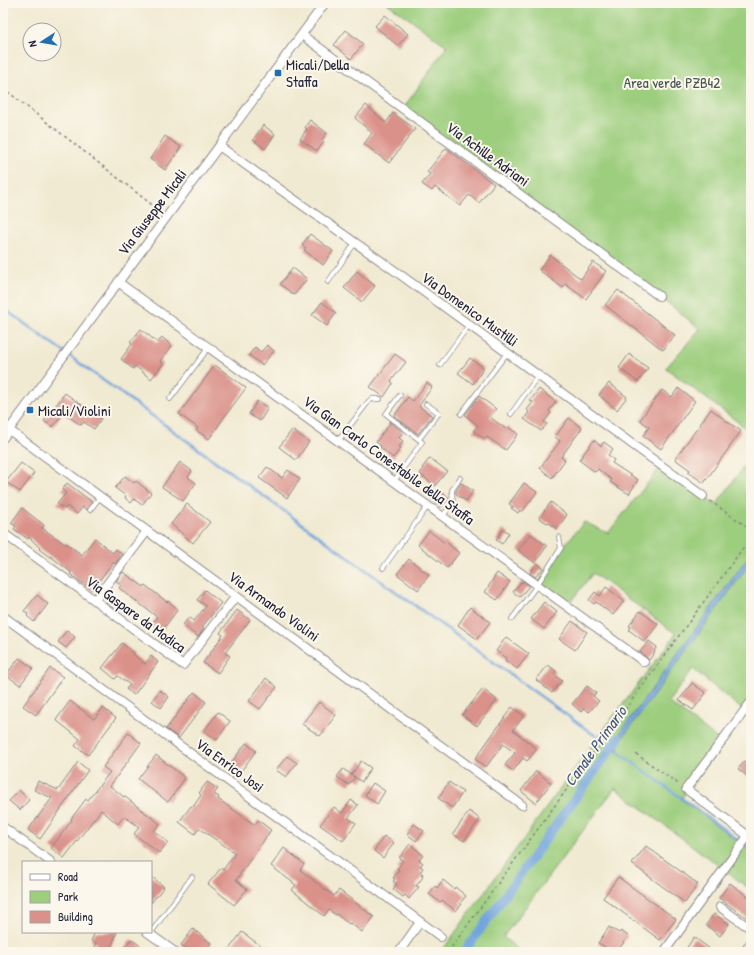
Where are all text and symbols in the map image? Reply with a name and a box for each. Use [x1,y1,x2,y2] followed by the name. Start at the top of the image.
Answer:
[22,22,62,62] north arrow
[25,40,40,48] text: N
[286,54,349,92] place label: Micali/Della Staffa
[273,68,283,78] marker: Micali/Della Staffa
[624,72,720,93] park label: Area verde PZB42
[442,117,534,191] street label: Via Achille Adriani
[113,165,191,259] street label: Via Giuseppe Micali
[417,267,523,351] street label: Via Domenico Mustilli
[299,391,479,529] street label: Via Gian Carlo Conestabile della Staffa
[38,400,111,421] place label: Micali/Violini
[25,405,35,415] marker: Micali/Violini
[224,566,324,646] street label: Via Armando Violini
[82,571,190,657] street label: Via Gaspare da Modica
[559,700,632,790] water label: Canale Primario
[192,733,268,797] street label: Via Enrico Josi
[22,861,152,933] legend
[58,868,78,885] text: Road
[58,888,78,905] text: Park
[58,908,93,925] text: Building

